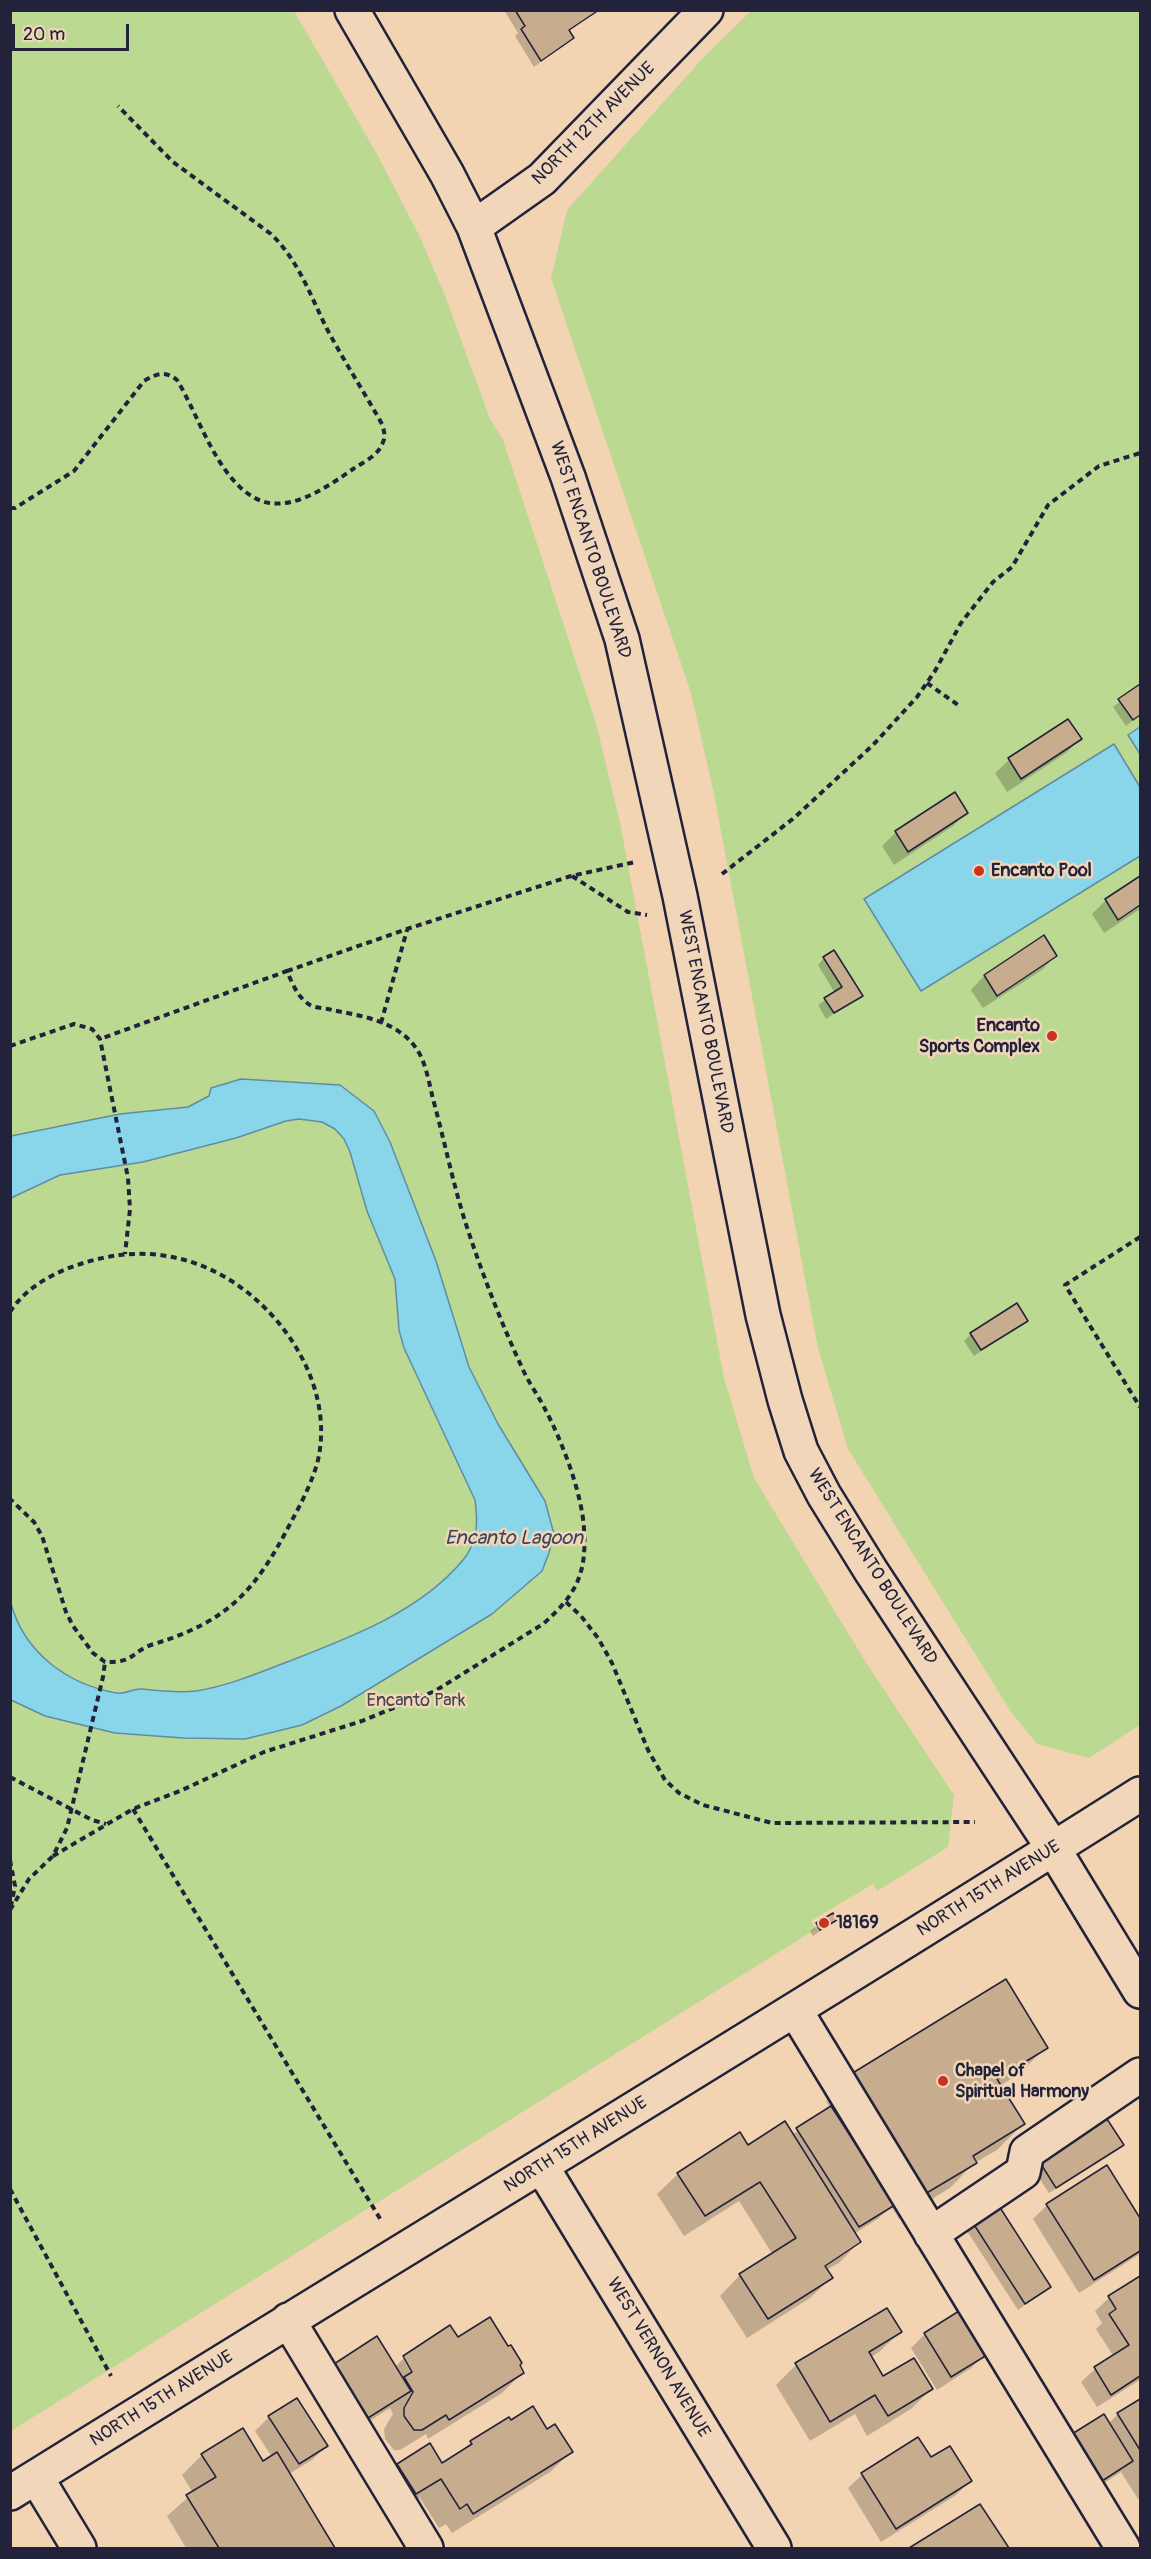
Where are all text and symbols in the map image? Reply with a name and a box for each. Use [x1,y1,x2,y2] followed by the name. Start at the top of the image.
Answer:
[15,12,132,50] scale bar
[23,23,65,46] text: 20 m
[528,58,660,190] street label: NORTH 12TH AVENUE
[545,439,635,661] street label: WEST ENCANTO BOULEVARD
[991,860,1092,882] place label: Encanto Pool
[972,864,986,878] marker: Encanto Pool
[673,908,737,1136] street label: WEST ENCANTO BOULEVARD
[919,1015,1040,1058] place label: Encanto Sports Complex
[1045,1029,1059,1043] marker: Encanto Sports Complex
[803,1465,941,1669] street label: WEST ENCANTO BOULEVARD
[445,1527,583,1551] water label: Encanto Lagoon
[367,1690,465,1712] park label: Encanto Park
[913,1836,1065,1942] street label: NORTH 15TH AVENUE
[836,1912,879,1934] place label: 18169
[817,1916,831,1930] marker: 18169
[955,2060,1089,2102] place label: Chapel of Spiritual Harmony
[936,2074,950,2088] marker: Chapel of Spiritual Harmony
[500,2092,652,2198] street label: NORTH 15TH AVENUE
[602,2274,714,2442] street label: WEST VERNON AVENUE
[86,2346,238,2452] street label: NORTH 15TH AVENUE

